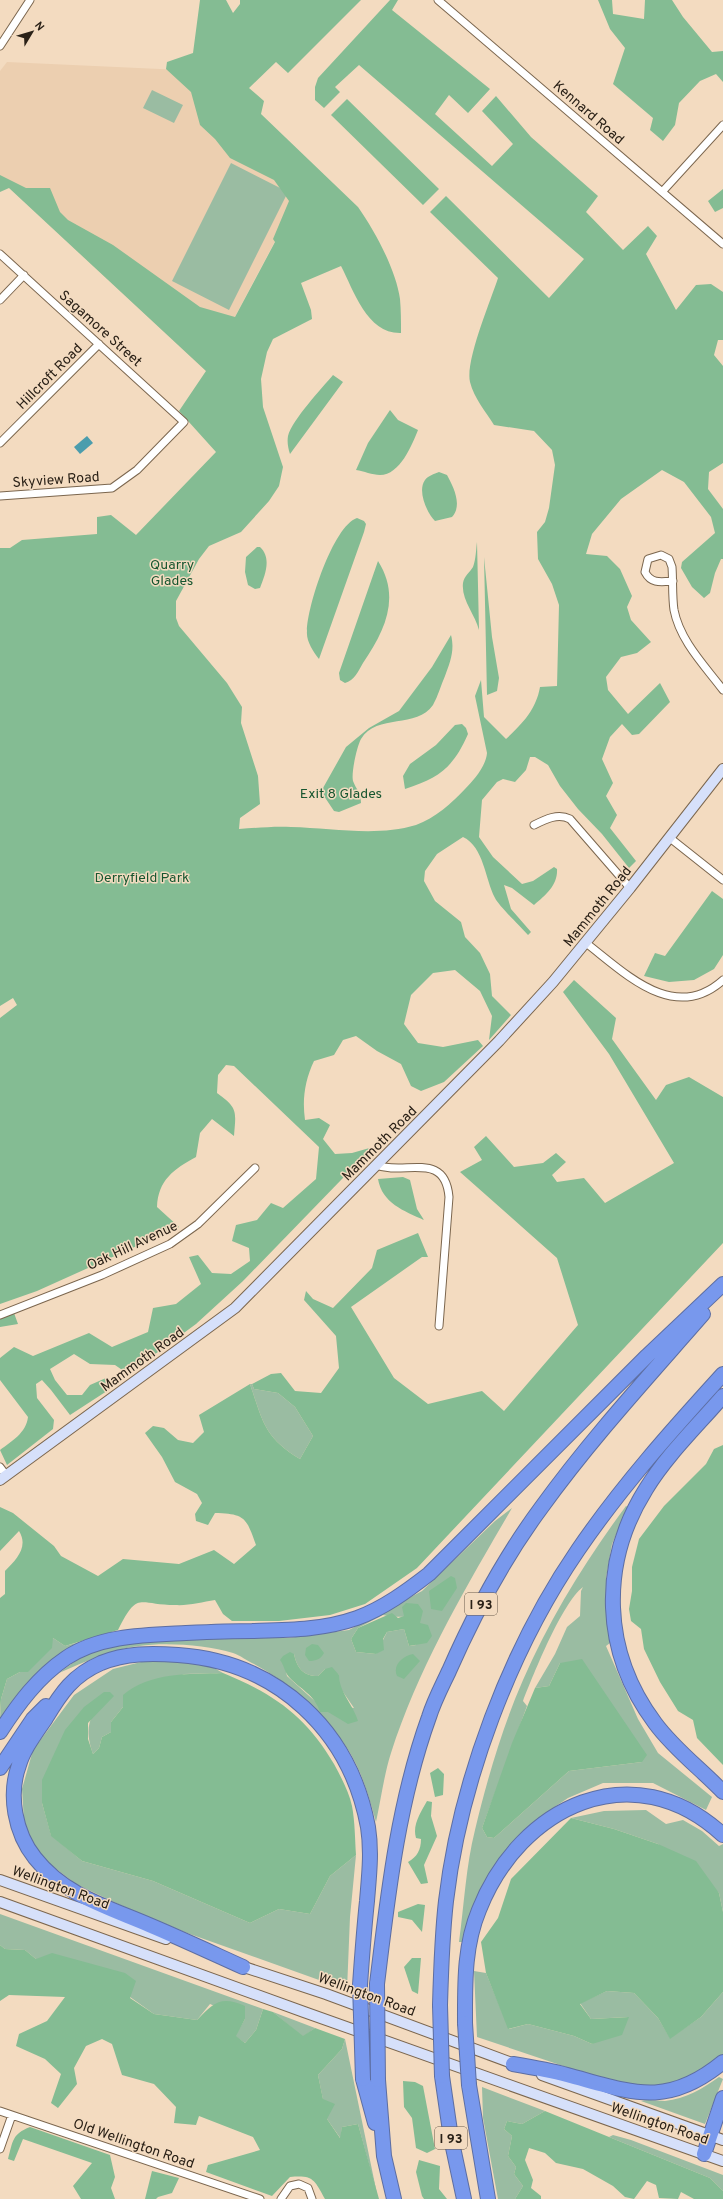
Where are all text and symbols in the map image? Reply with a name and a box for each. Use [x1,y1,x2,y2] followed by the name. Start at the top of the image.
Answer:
[12,12,52,52] north arrow
[31,19,47,34] text: N
[549,78,627,149] street label: Kennard Road
[55,287,145,371] street label: Sagamore Street
[14,341,87,414] street label: Hillcroft Road
[12,469,100,492] street label: Skyview Road
[150,557,194,590] park label: Quarry Glades
[300,786,382,803] park label: Exit 8 Glades
[560,863,636,951] street label: Mammoth Road
[95,870,189,887] park label: Derryfield Park
[339,1103,421,1185] street label: Mammoth Road
[85,1218,181,1275] street label: Oak Hill Avenue
[98,1324,188,1396] street label: Mammoth Road
[465,1593,497,1615] road number: I 93
[9,1863,111,1914] street label: Wellington Road
[315,1970,417,2021] street label: Wellington Road
[608,2100,711,2149] street label: Wellington Road
[71,2116,196,2173] street label: Old Wellington Road
[435,2127,467,2149] road number: I 93

